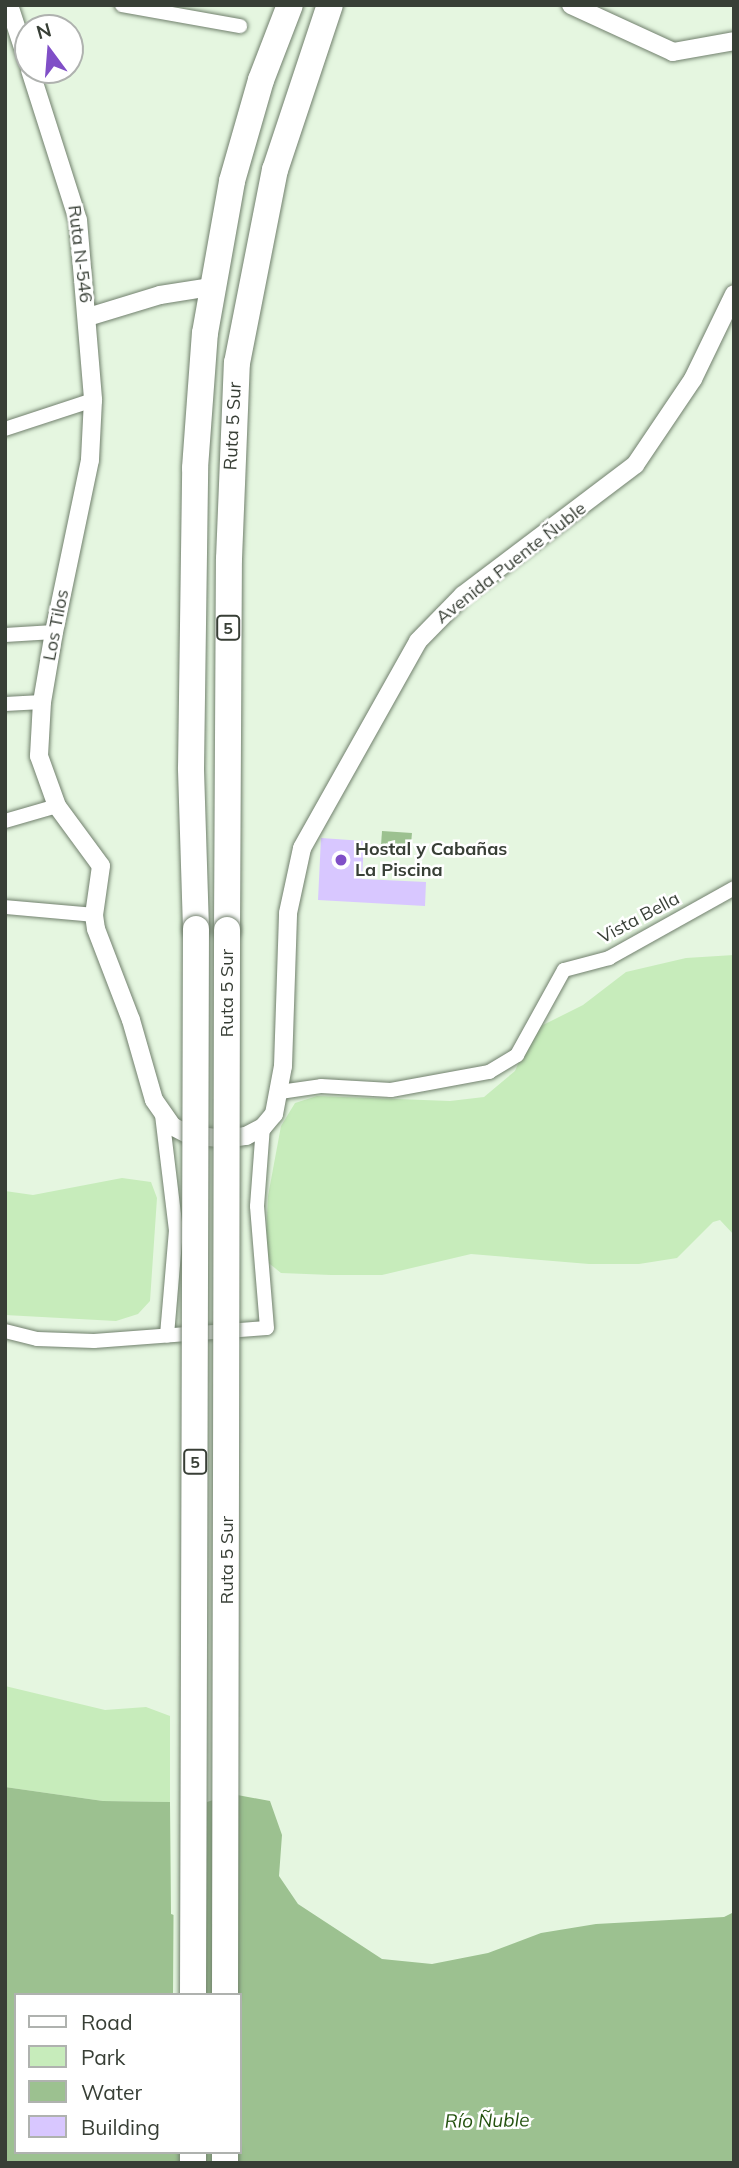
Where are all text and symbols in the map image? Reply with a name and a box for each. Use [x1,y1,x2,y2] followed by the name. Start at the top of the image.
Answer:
[14,14,84,84] north arrow
[34,17,54,44] text: N
[63,204,97,304] street label: Ruta N-546
[220,381,246,471] street label: Ruta 5 Sur
[432,498,590,628] street label: Avenida Puente Ñuble
[39,587,73,663] street label: Los Tilos
[216,615,240,640] road number: 5
[355,839,507,882] place label: Hostal y Cabañas La Piscina
[333,852,349,868] marker: Hostal y Cabañas La Piscina
[595,888,683,948] street label: Vista Bella
[216,949,238,1037] street label: Ruta 5 Sur
[183,1450,207,1474] road number: 5
[216,1516,238,1604] street label: Ruta 5 Sur
[14,1993,242,2154] legend
[81,2009,132,2035] text: Road
[81,2044,125,2070] text: Park
[81,2079,142,2105] text: Water
[444,2109,530,2133] water label: Río Ñuble
[81,2114,160,2140] text: Building

